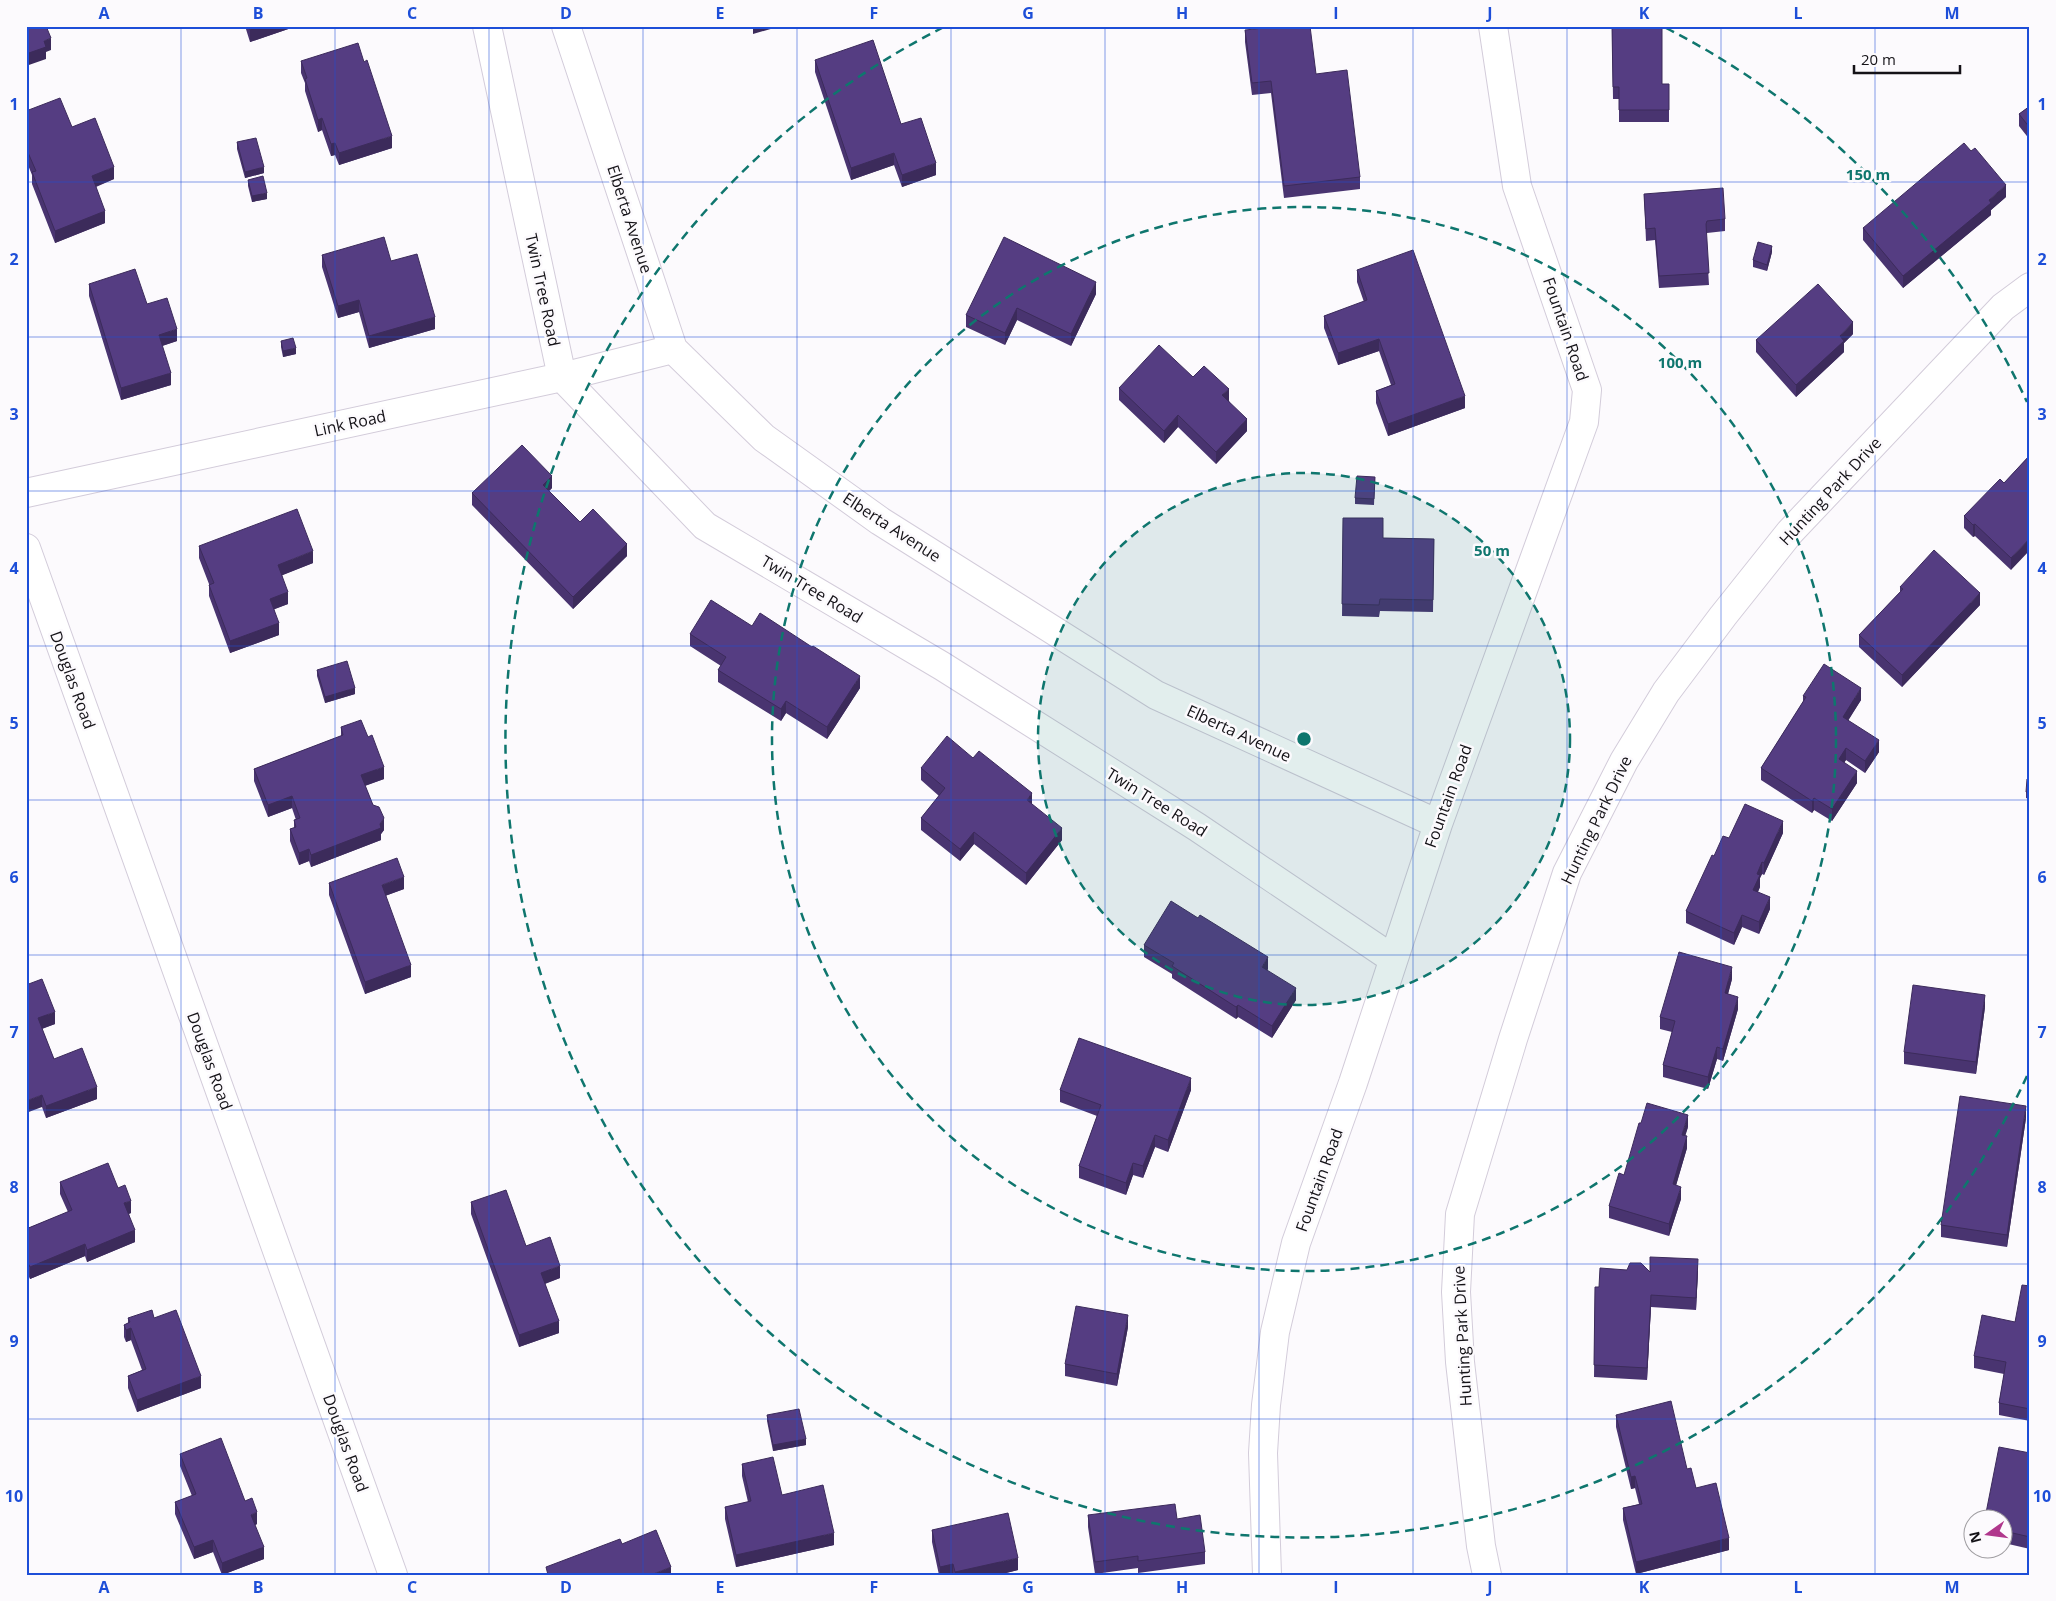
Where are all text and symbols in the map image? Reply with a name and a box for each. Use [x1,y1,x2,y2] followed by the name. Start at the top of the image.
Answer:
[98,2,110,24] text: A
[253,2,263,24] text: B
[407,2,417,24] text: C
[560,2,572,24] text: D
[716,2,725,24] text: E
[870,2,878,24] text: F
[1022,2,1034,24] text: G
[1176,2,1188,24] text: H
[1333,2,1339,24] text: I
[1485,2,1493,24] text: J
[1639,2,1650,24] text: K
[1793,2,1803,24] text: L
[1944,2,1960,24] text: M
[1854,42,1960,74] scale bar
[1861,49,1896,69] text: 20 m
[9,93,19,115] text: 1
[2037,93,2047,115] text: 1
[602,162,658,276] street label: Elberta Avenue
[1846,164,1890,184] text: 150 m
[520,232,566,348] street label: Twin Tree Road
[9,248,19,270] text: 2
[2037,248,2047,270] text: 2
[1538,274,1594,384] street label: Fountain Road
[1658,352,1702,372] text: 100 m
[9,403,19,425] text: 3
[2037,403,2047,425] text: 3
[312,405,388,441] street label: Link Road
[1774,432,1886,550] street label: Hunting Park Drive
[839,487,945,567] street label: Elberta Avenue
[1474,540,1510,560] text: 50 m
[757,550,867,628] street label: Twin Tree Road
[9,557,19,579] text: 4
[2037,557,2047,579] text: 4
[45,628,101,732] street label: Douglas Road
[1183,699,1295,767] street label: Elberta Avenue
[9,712,19,734] text: 5
[2037,712,2047,734] text: 5
[1295,730,1313,748] centre of rings
[1419,741,1477,851] street label: Fountain Road
[1555,752,1637,888] street label: Hunting Park Drive
[1102,762,1212,842] street label: Twin Tree Road
[9,866,19,888] text: 6
[2037,866,2047,888] text: 6
[182,1009,238,1113] street label: Douglas Road
[9,1021,19,1043] text: 7
[2037,1021,2047,1043] text: 7
[1290,1125,1348,1235] street label: Fountain Road
[9,1176,19,1198] text: 8
[2037,1176,2047,1198] text: 8
[1447,1265,1477,1407] street label: Hunting Park Drive
[9,1330,19,1352] text: 9
[2037,1330,2047,1352] text: 9
[318,1391,374,1495] street label: Douglas Road
[5,1485,23,1507] text: 10
[2033,1485,2051,1507] text: 10
[1964,1508,2014,1558] north arrow
[1964,1529,1985,1545] text: N
[98,1576,110,1598] text: A
[253,1576,263,1598] text: B
[407,1576,417,1598] text: C
[560,1576,572,1598] text: D
[716,1576,725,1598] text: E
[870,1576,878,1598] text: F
[1022,1576,1034,1598] text: G
[1176,1576,1188,1598] text: H
[1333,1576,1339,1598] text: I
[1485,1576,1493,1598] text: J
[1639,1576,1650,1598] text: K
[1793,1576,1803,1598] text: L
[1944,1576,1960,1598] text: M

